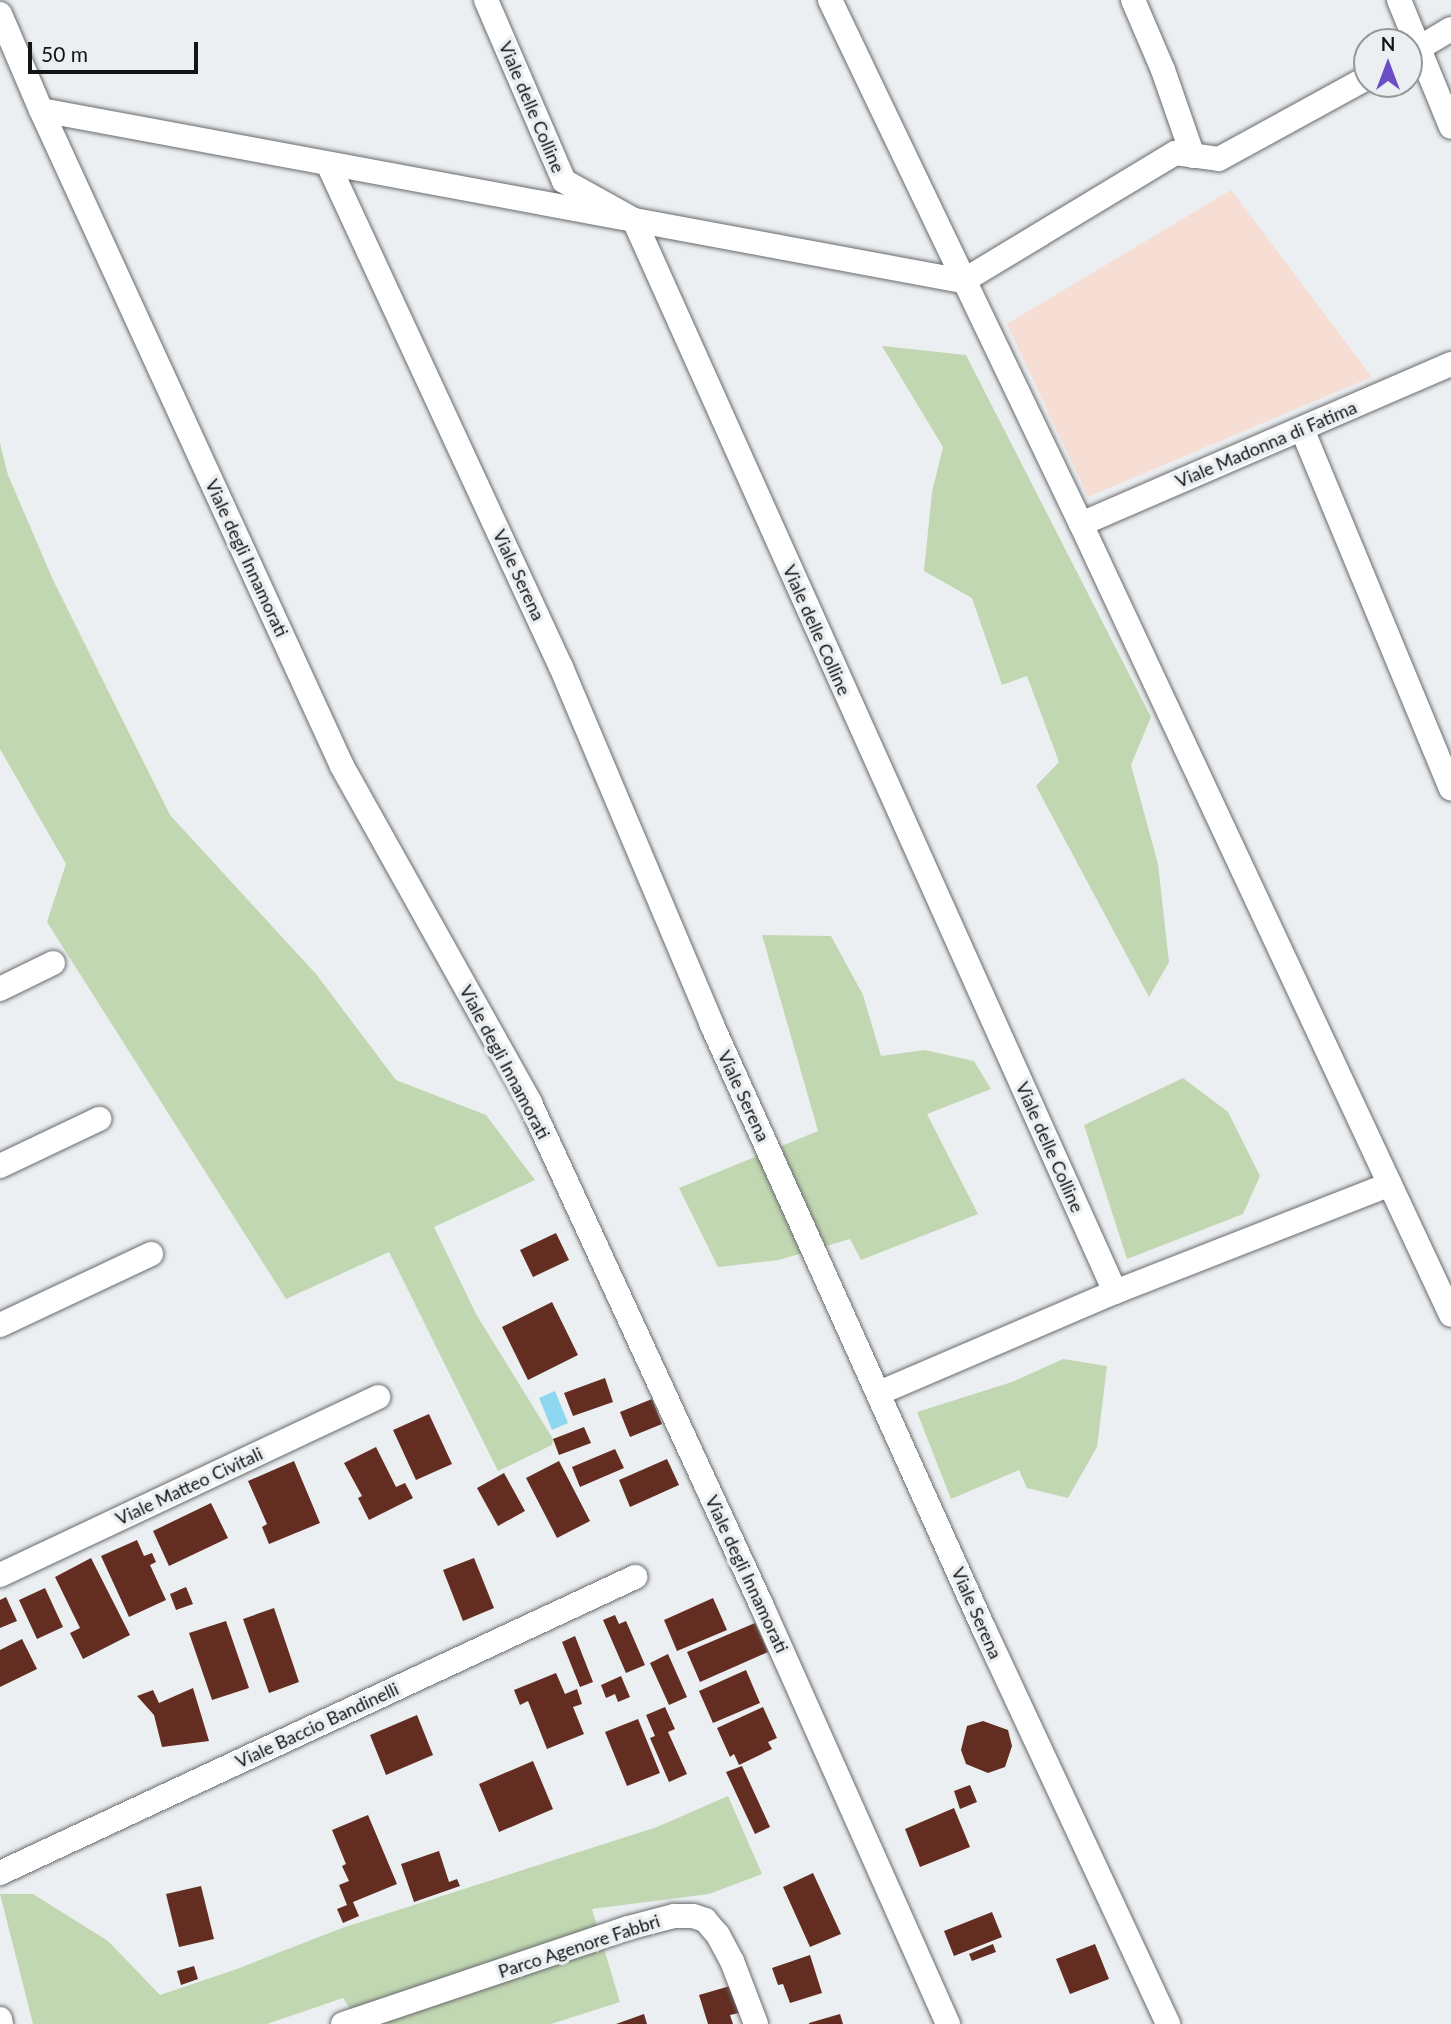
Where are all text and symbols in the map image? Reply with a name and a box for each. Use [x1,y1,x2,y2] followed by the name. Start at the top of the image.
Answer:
[32,28,201,72] scale bar
[1353,28,1423,98] north arrow
[1381,32,1395,55] text: N
[495,38,569,176] street label: Viale delle Colline
[41,41,88,66] text: 50 m
[1172,396,1360,492] street label: Viale Madonna di Fatima
[201,476,293,640] street label: Viale degli Innamorati
[489,526,549,624] street label: Viale Serena
[779,561,855,699] street label: Viale delle Colline
[455,981,555,1143] street label: Viale degli Innamorati
[714,1047,774,1145] street label: Viale Serena
[1012,1078,1088,1216] street label: Viale delle Colline
[112,1442,266,1530] street label: Viale Matteo Civitali
[701,1492,793,1656] street label: Viale degli Innamorati
[947,1564,1007,1662] street label: Viale Serena
[232,1678,402,1772] street label: Viale Baccio Bandinelli
[495,1910,663,1982] street label: Parco Agenore Fabbri

